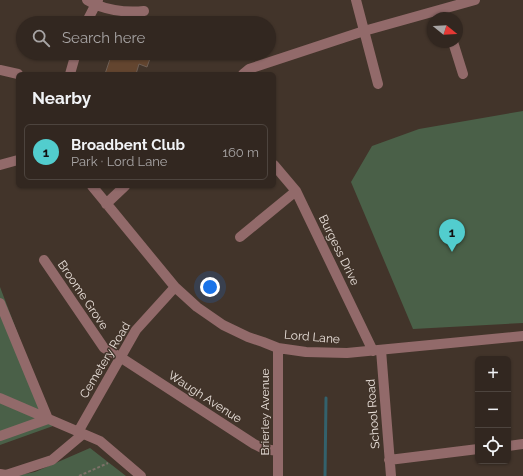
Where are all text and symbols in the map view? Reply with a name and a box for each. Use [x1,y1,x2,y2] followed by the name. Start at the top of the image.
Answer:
[427,12,463,48] north arrow
[16,16,276,60] search box
[30,27,52,49] icon: search
[62,29,145,47] text: Search here
[32,88,91,108] text: Nearby
[71,136,185,154] text: Broadbent Club
[43,145,49,160] text: 1
[222,145,259,160] text: 160 m
[71,154,167,169] text: Park · Lord Lane
[316,212,362,288] street label: Burgess Drive
[439,219,465,252] pin: 1
[55,258,111,332] street label: Broome Grove
[200,277,220,297] your location
[77,319,133,401] street label: Cemetery Road
[283,328,341,346] street label: Lord Lane
[475,356,511,464] map controls
[475,356,511,392] button: +
[166,368,244,426] street label: Waugh Avenue
[258,368,272,456] street label: Brierley Avenue
[364,379,382,449] street label: School Road
[475,392,511,428] button: −
[475,428,511,464] button: locate

